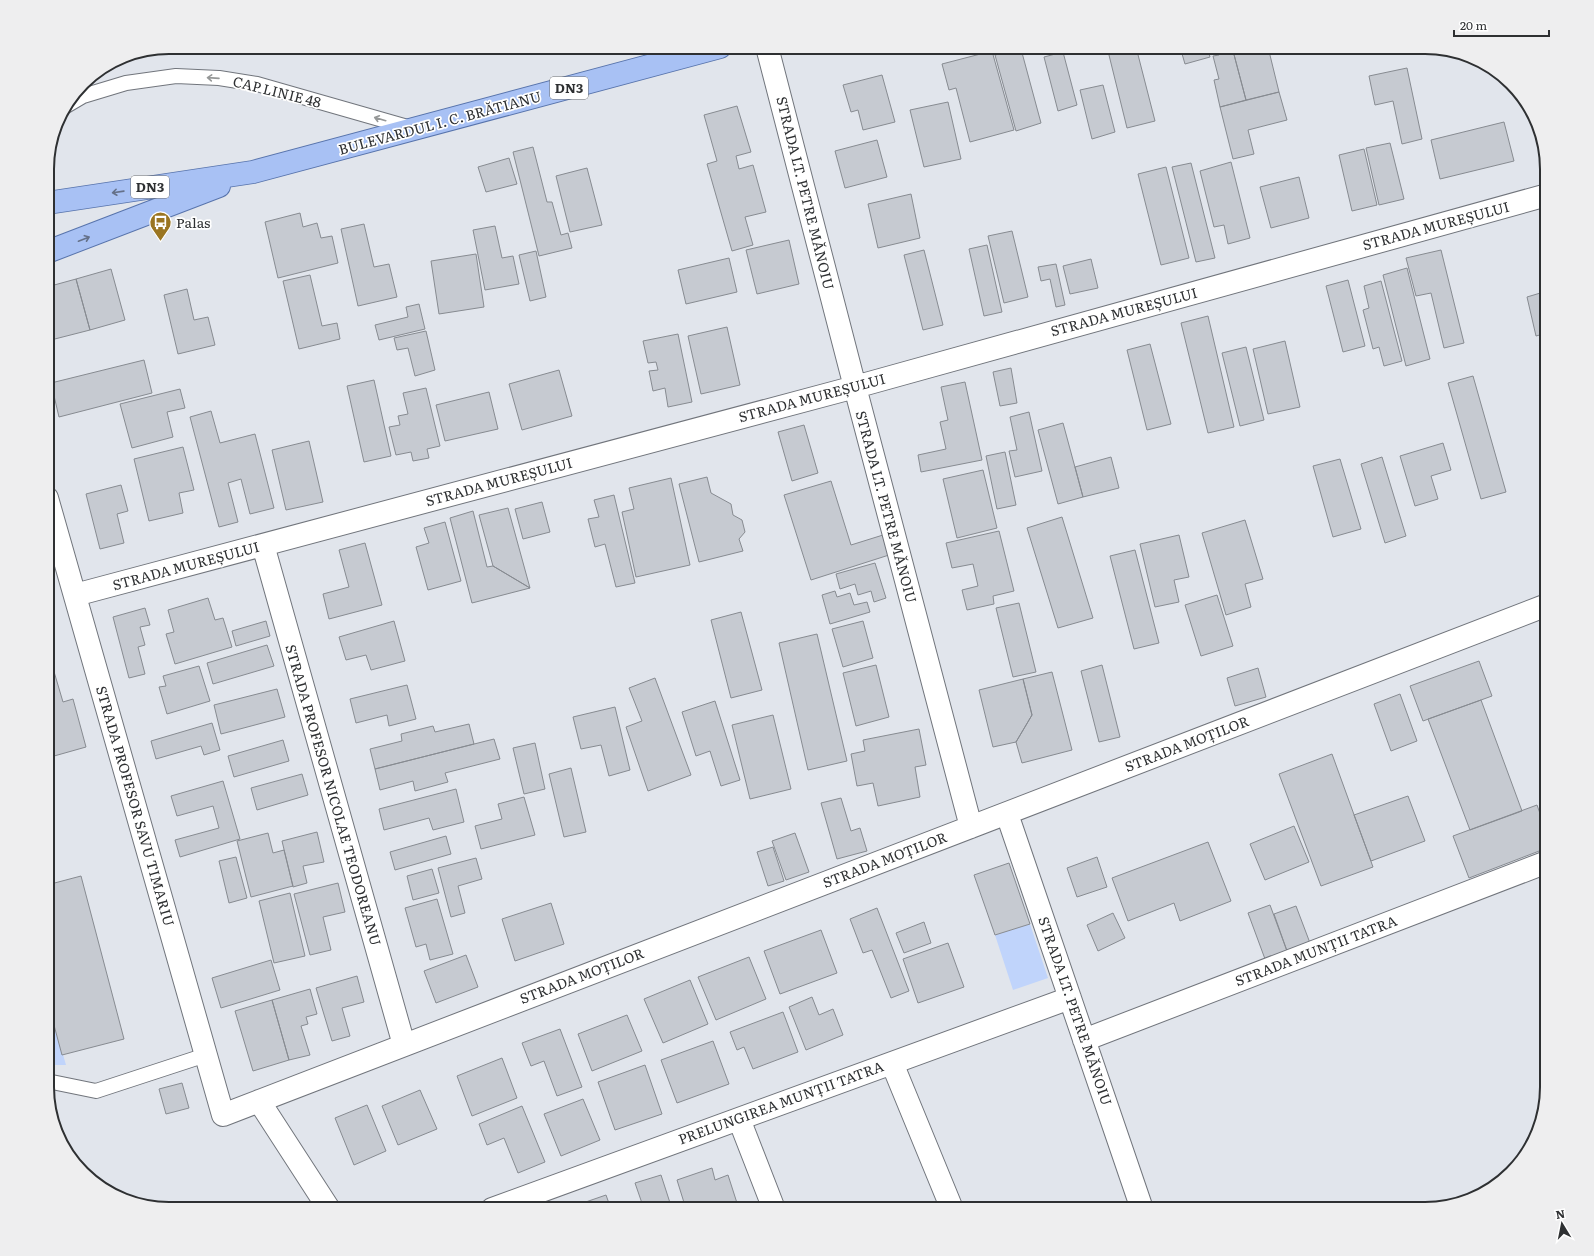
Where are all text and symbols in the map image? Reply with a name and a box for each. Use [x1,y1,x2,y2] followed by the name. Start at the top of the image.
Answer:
[1454,12,1549,38] scale bar
[1460,16,1487,34] text: 20 m
[231,70,324,112] street label: CAP LINIE 48
[207,75,220,82] one-way arrow
[550,77,588,99] road number: DN3
[336,85,543,159] street label: BULEVARDUL I. C. BRĂTIANU
[772,94,840,291] street label: STRADA LT. PETRE MĂNOIU
[373,115,386,122] one-way arrow
[131,176,169,198] road number: DN3
[112,188,125,196] one-way arrow
[1360,196,1511,254] street label: STRADA MUREȘULUI
[148,210,174,243] bus stop icon: Palas
[176,212,210,232] place label: Palas
[77,234,89,242] one-way arrow
[1048,282,1199,340] street label: STRADA MUREȘULUI
[736,368,887,426] street label: STRADA MUREȘULUI
[852,408,922,605] street label: STRADA LT. PETRE MĂNOIU
[423,452,574,510] street label: STRADA MUREȘULUI
[110,536,261,594] street label: STRADA MUREȘULUI
[281,642,387,948] street label: STRADA PROFESOR NICOLAE TEODOREANU
[92,683,180,928] street label: STRADA PROFESOR SAVU TIMARIU
[1122,710,1252,776] street label: STRADA MOȚILOR
[820,826,950,892] street label: STRADA MOȚILOR
[1232,910,1400,990] street label: STRADA MUNȚII TATRA
[1034,914,1118,1108] street label: STRADA LT. PETRE MĂNOIU
[517,942,647,1008] street label: STRADA MOȚILOR
[675,1055,887,1149] street label: PRELUNGIREA MUNȚII TATRA
[1542,1204,1582,1244] north arrow
[1554,1204,1566,1222] text: N

